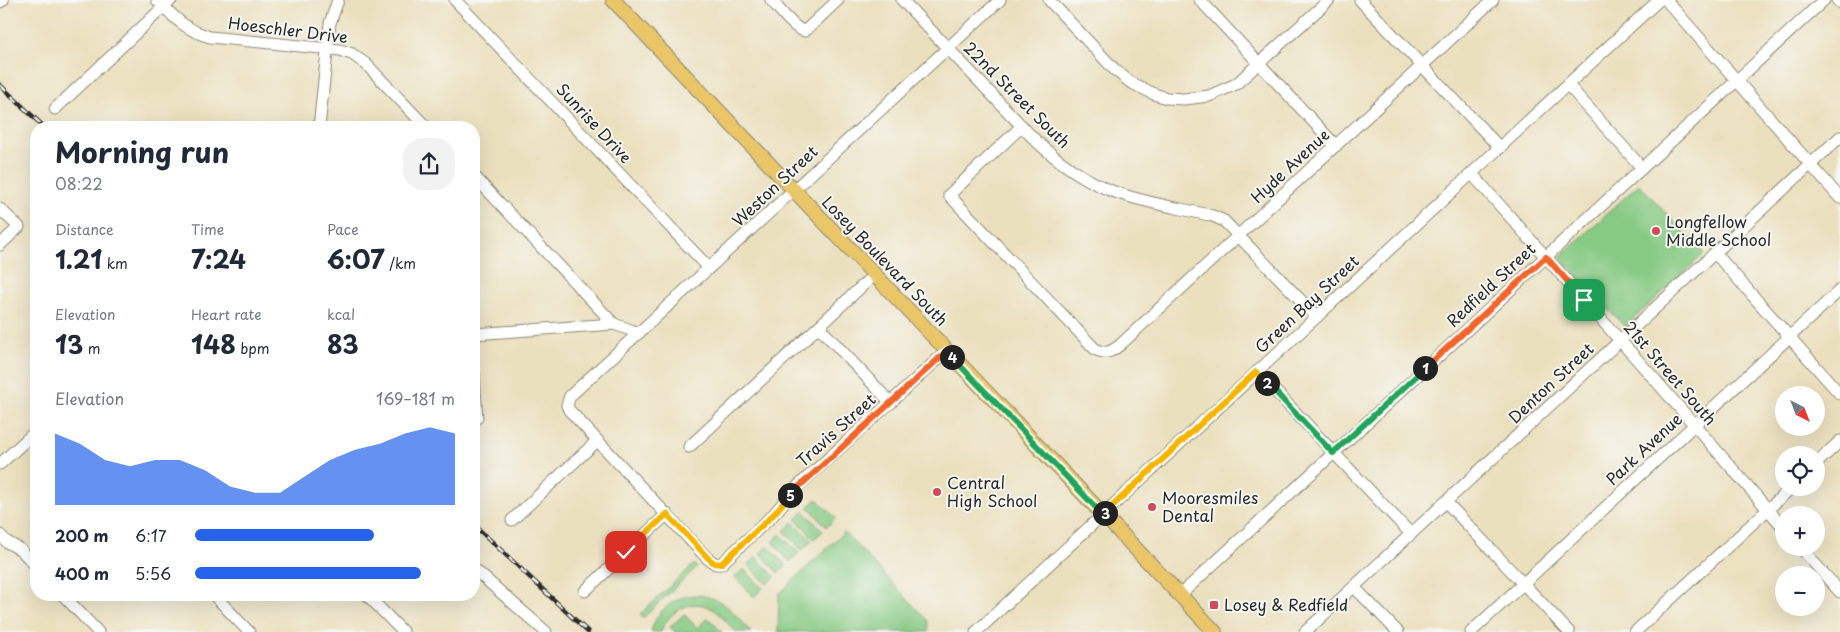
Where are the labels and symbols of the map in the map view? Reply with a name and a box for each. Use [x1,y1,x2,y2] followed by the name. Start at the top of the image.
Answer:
[227,10,349,48] street label: Hoeschler Drive
[959,36,1076,153] street label: 22nd Street South
[551,77,638,168] street label: Sunrise Drive
[1245,122,1334,208] street label: Hyde Avenue
[726,139,823,231] street label: Weston Street
[817,190,954,331] street label: Losey Boulevard South
[1666,209,1771,251] place label: Longfellow Middle School
[1650,225,1662,237] marker: Longfellow Middle School
[1441,236,1540,332] street label: Redfield Street
[1249,248,1364,358] street label: Green Bay Street
[1563,279,1605,321] pin
[1619,315,1723,430] street label: 21st Street South
[1502,336,1599,428] street label: Denton Street
[940,344,964,370] pin: 4
[1412,356,1438,380] pin: 1
[1254,370,1280,396] pin: 2
[1775,386,1825,436] north arrow
[790,387,881,472] street label: Travis Street
[1600,406,1687,490] street label: Park Avenue
[947,470,1037,512] place label: Central High School
[778,482,802,508] pin: 5
[1162,485,1258,527] place label: Mooresmiles Dental
[931,486,943,498] marker: Central High School
[1092,500,1118,526] pin: 3
[1146,501,1158,513] marker: Mooresmiles Dental
[605,531,647,573] pin
[1224,592,1348,616] place label: Losey & Redfield
[1208,599,1220,611] marker: Losey & Redfield

